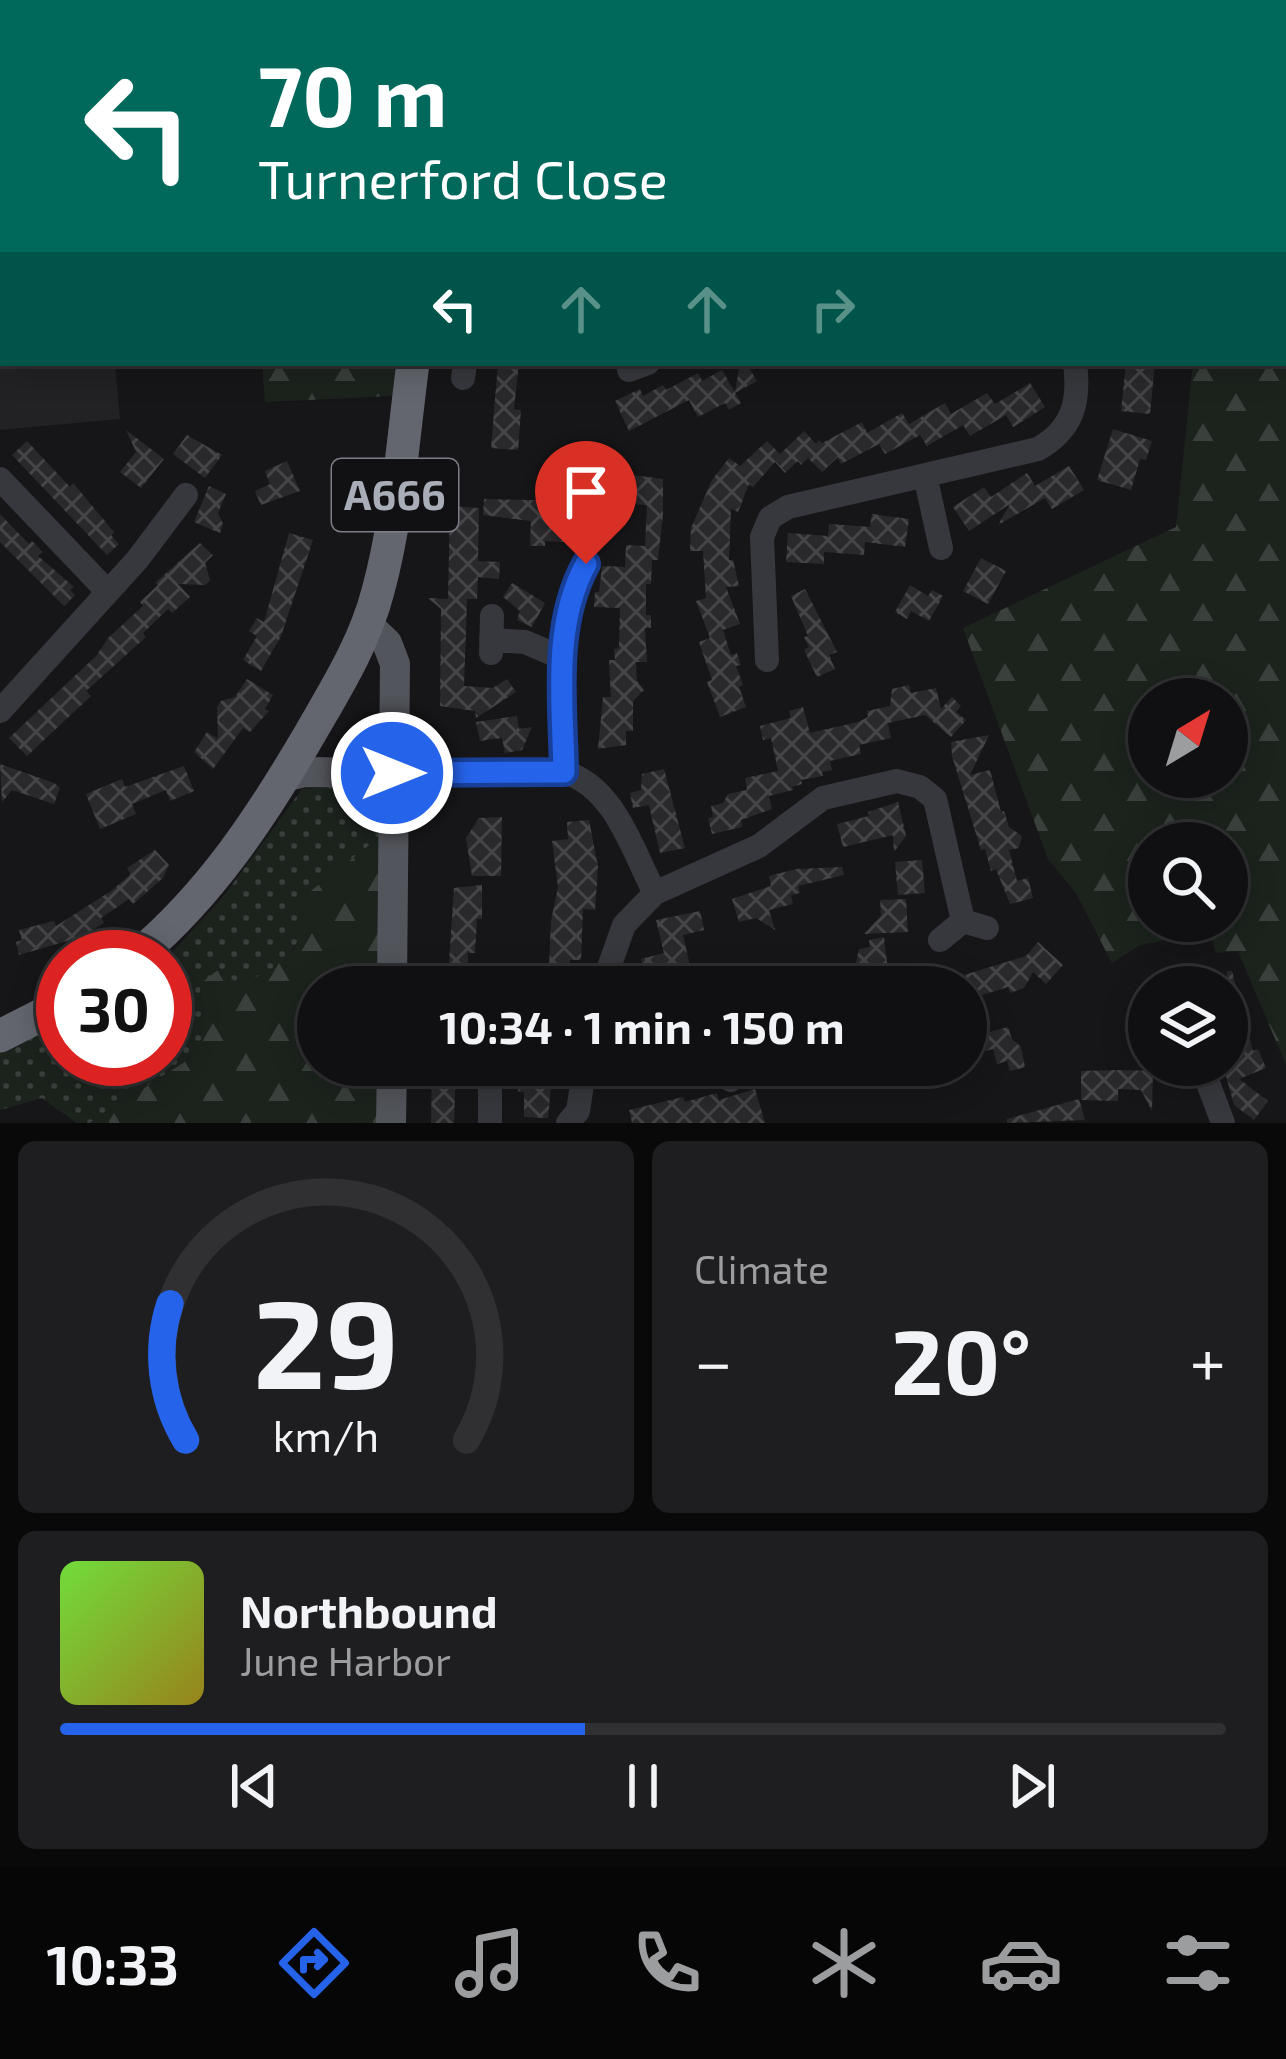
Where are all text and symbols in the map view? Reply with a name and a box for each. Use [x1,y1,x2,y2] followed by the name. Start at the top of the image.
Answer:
[258,43,448,144] text: 70 m
[60,48,216,204] icon: left
[258,145,668,210] text: Turnerford Close
[422,276,488,342] icon: left
[548,276,614,342] icon: ahead
[674,276,740,342] icon: ahead
[800,276,866,342] icon: right
[535,441,637,564] pin
[332,459,458,531] road number: A666
[553,459,619,525] icon: arrive
[1128,678,1248,798] north arrow
[1128,678,1248,1086] map controls
[329,710,455,836] position arrow
[1128,822,1248,942] button: search
[36,930,192,1086] speed limit sign: 30
[1128,966,1248,1086] button: layers
[439,999,845,1053] text: 10:34 · 1 min · 150 m
[694,1245,829,1292] text: Climate
[253,1264,399,1414] text: 29
[891,1305,1031,1413] text: 20°
[694,1320,733,1399] text: −
[1190,1320,1226,1399] text: +
[273,1409,379,1461] text: km/h
[240,1583,498,1637] text: Northbound
[240,1637,451,1684] text: June Harbor
[221,1753,287,1819] icon: previous
[610,1753,676,1819] icon: pause
[999,1753,1065,1819] icon: next
[272,1921,356,2005] icon: directions
[448,1921,532,2005] icon: music
[625,1921,709,2005] icon: phone
[802,1921,886,2005] icon: climate
[979,1921,1063,2005] icon: car
[1156,1921,1240,2005] icon: filters
[46,1931,179,1996] text: 10:33

